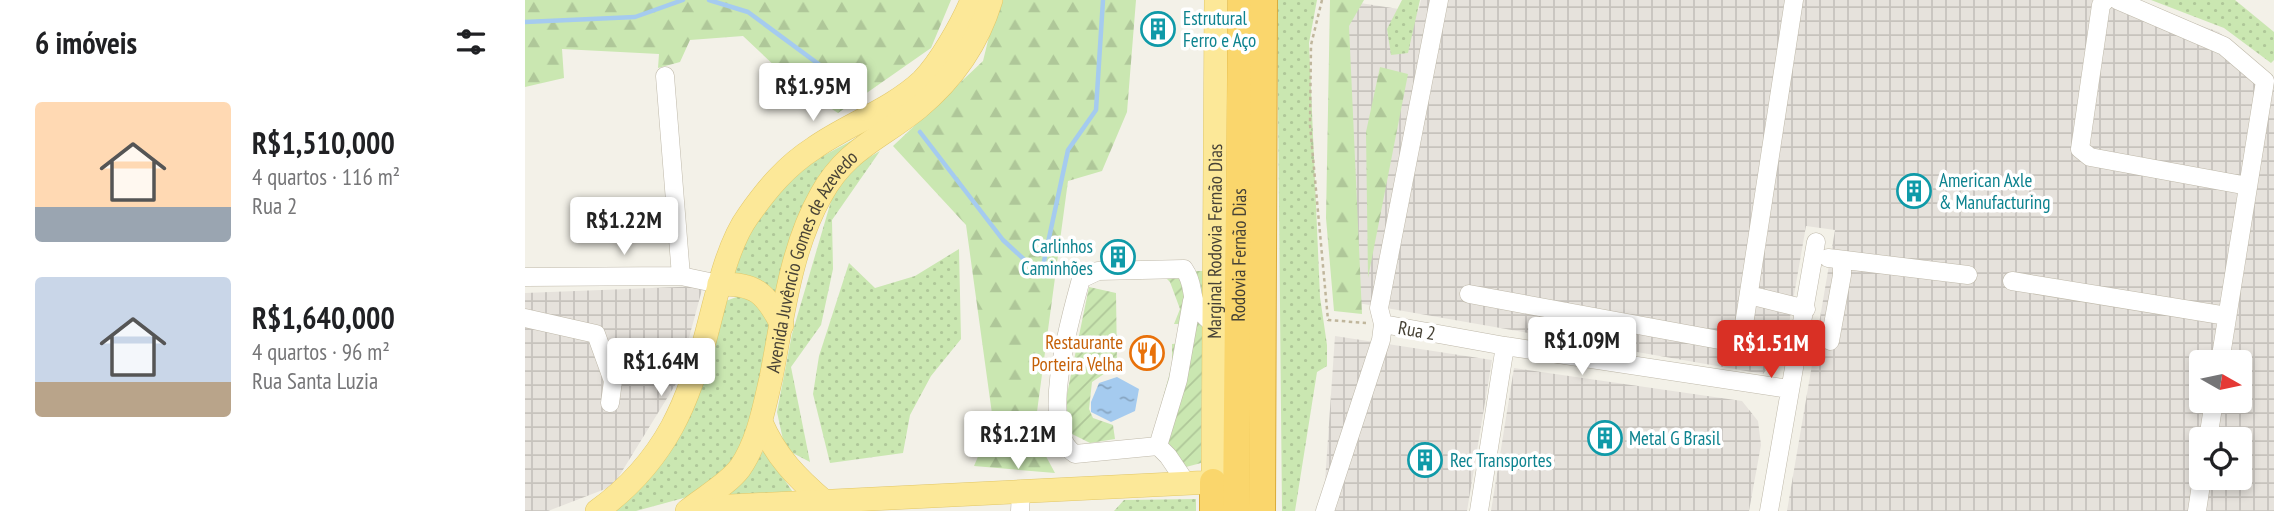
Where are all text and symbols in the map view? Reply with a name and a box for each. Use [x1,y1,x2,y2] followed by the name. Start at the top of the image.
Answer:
[1183,6,1256,52] place label: Estrutural Ferro e Aço
[1139,10,1177,48] building icon: Estrutural Ferro e Aço
[35,23,137,62] text: 6 imóveis
[452,23,490,61] icon: filters
[748,64,878,123] pin: R$1.95M
[775,71,851,100] text: R$1.95M
[252,123,395,162] text: R$1,510,000
[91,130,175,214] icon: home
[1202,144,1227,339] street label: Marginal Rodovia Fernão Dias
[760,145,862,375] street label: Avenida Juvêncio Gomes de Azevedo
[252,162,400,191] text: 4 quartos · 116 m²
[1939,168,2050,214] place label: American Axle & Manufacturing
[1895,172,1933,210] building icon: American Axle & Manufacturing
[1226,188,1251,322] street label: Rodovia Fernão Dias
[252,191,297,220] text: Rua 2
[559,198,689,257] pin: R$1.22M
[586,205,662,234] text: R$1.22M
[1021,234,1093,280] place label: Carlinhos Caminhões
[1099,238,1137,276] building icon: Carlinhos Caminhões
[252,298,395,337] text: R$1,640,000
[91,305,175,389] icon: home
[1396,315,1438,345] street label: Rua 2
[1517,318,1647,377] pin: R$1.09M
[1706,320,1836,380] pin: R$1.51M
[1544,325,1620,354] text: R$1.09M
[1733,328,1809,357] text: R$1.51M
[1032,330,1123,376] place label: Restaurante Porteira Velha
[1128,334,1166,372] restaurant icon: Restaurante Porteira Velha
[252,337,390,366] text: 4 quartos · 96 m²
[596,338,726,398] pin: R$1.64M
[623,346,699,375] text: R$1.64M
[2189,350,2252,413] north arrow
[2189,350,2252,490] map controls
[252,366,378,395] text: Rua Santa Luzia
[953,412,1083,471] pin: R$1.21M
[980,419,1056,448] text: R$1.21M
[1586,419,1624,457] building icon: Metal G Brasil
[1629,426,1721,450] place label: Metal G Brasil
[2189,427,2252,490] button: locate
[1406,441,1444,479] building icon: Rec Transportes
[1450,448,1552,472] place label: Rec Transportes

